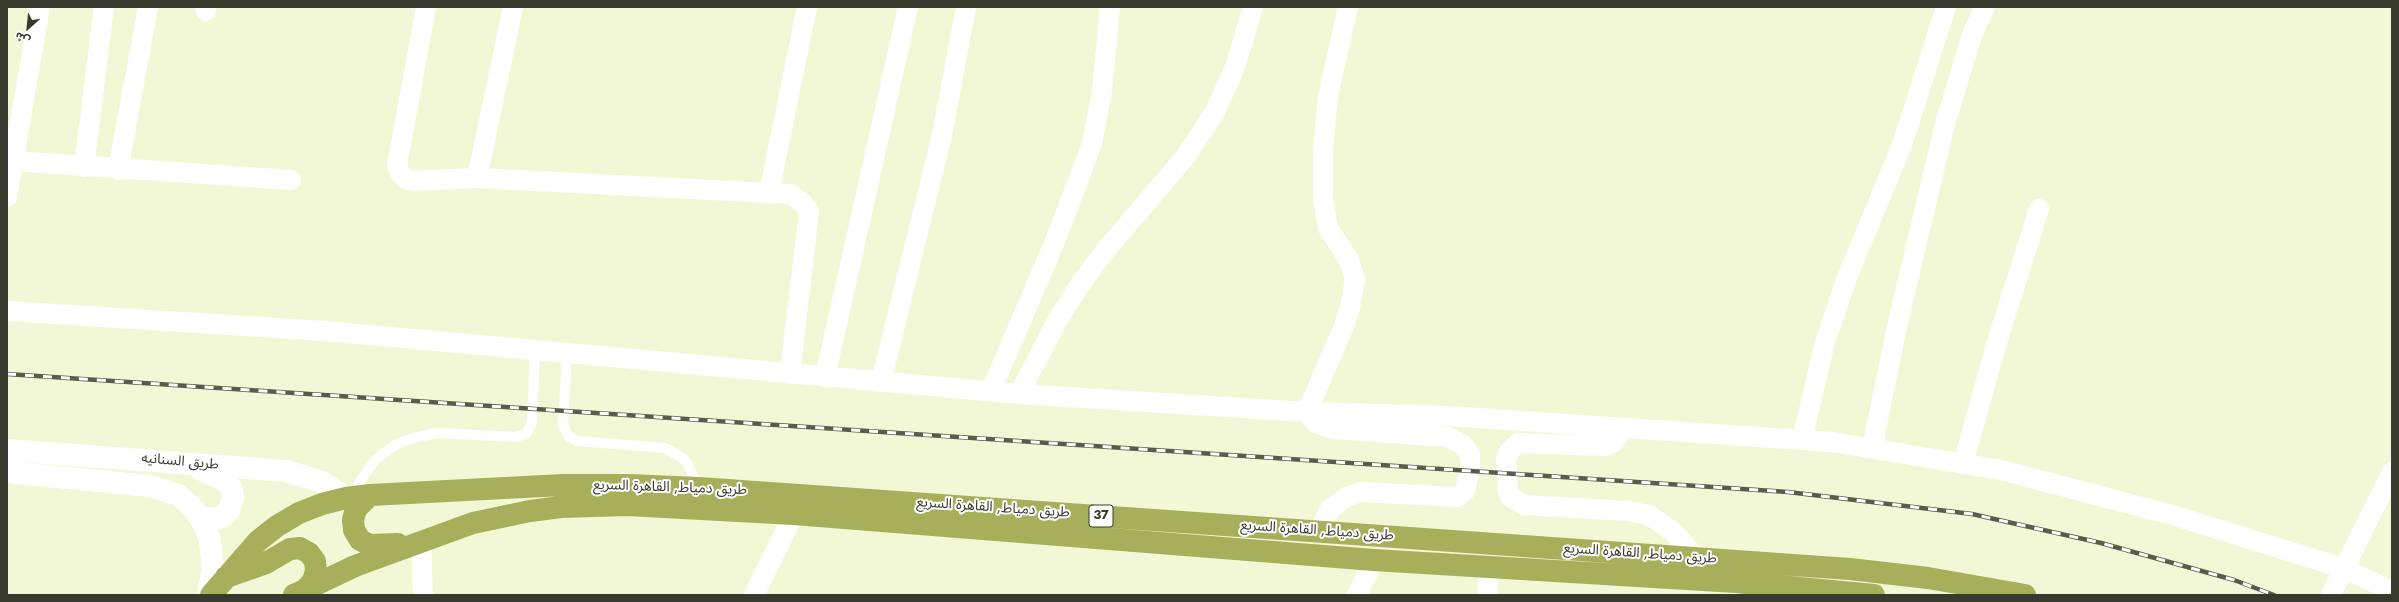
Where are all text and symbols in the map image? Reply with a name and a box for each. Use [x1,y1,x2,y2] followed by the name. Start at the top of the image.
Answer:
[8,8,48,48] north arrow
[12,28,33,49] text: ش
[140,450,220,474] street label: طريق السنانيه
[593,477,747,499] street label: طريق دمياط, القاهرة السريع
[916,494,1070,522] street label: طريق دمياط, القاهرة السريع
[1089,505,1113,527] road number: 37
[1240,517,1394,545] street label: طريق دمياط, القاهرة السريع
[1563,540,1717,568] street label: طريق دمياط, القاهرة السريع

